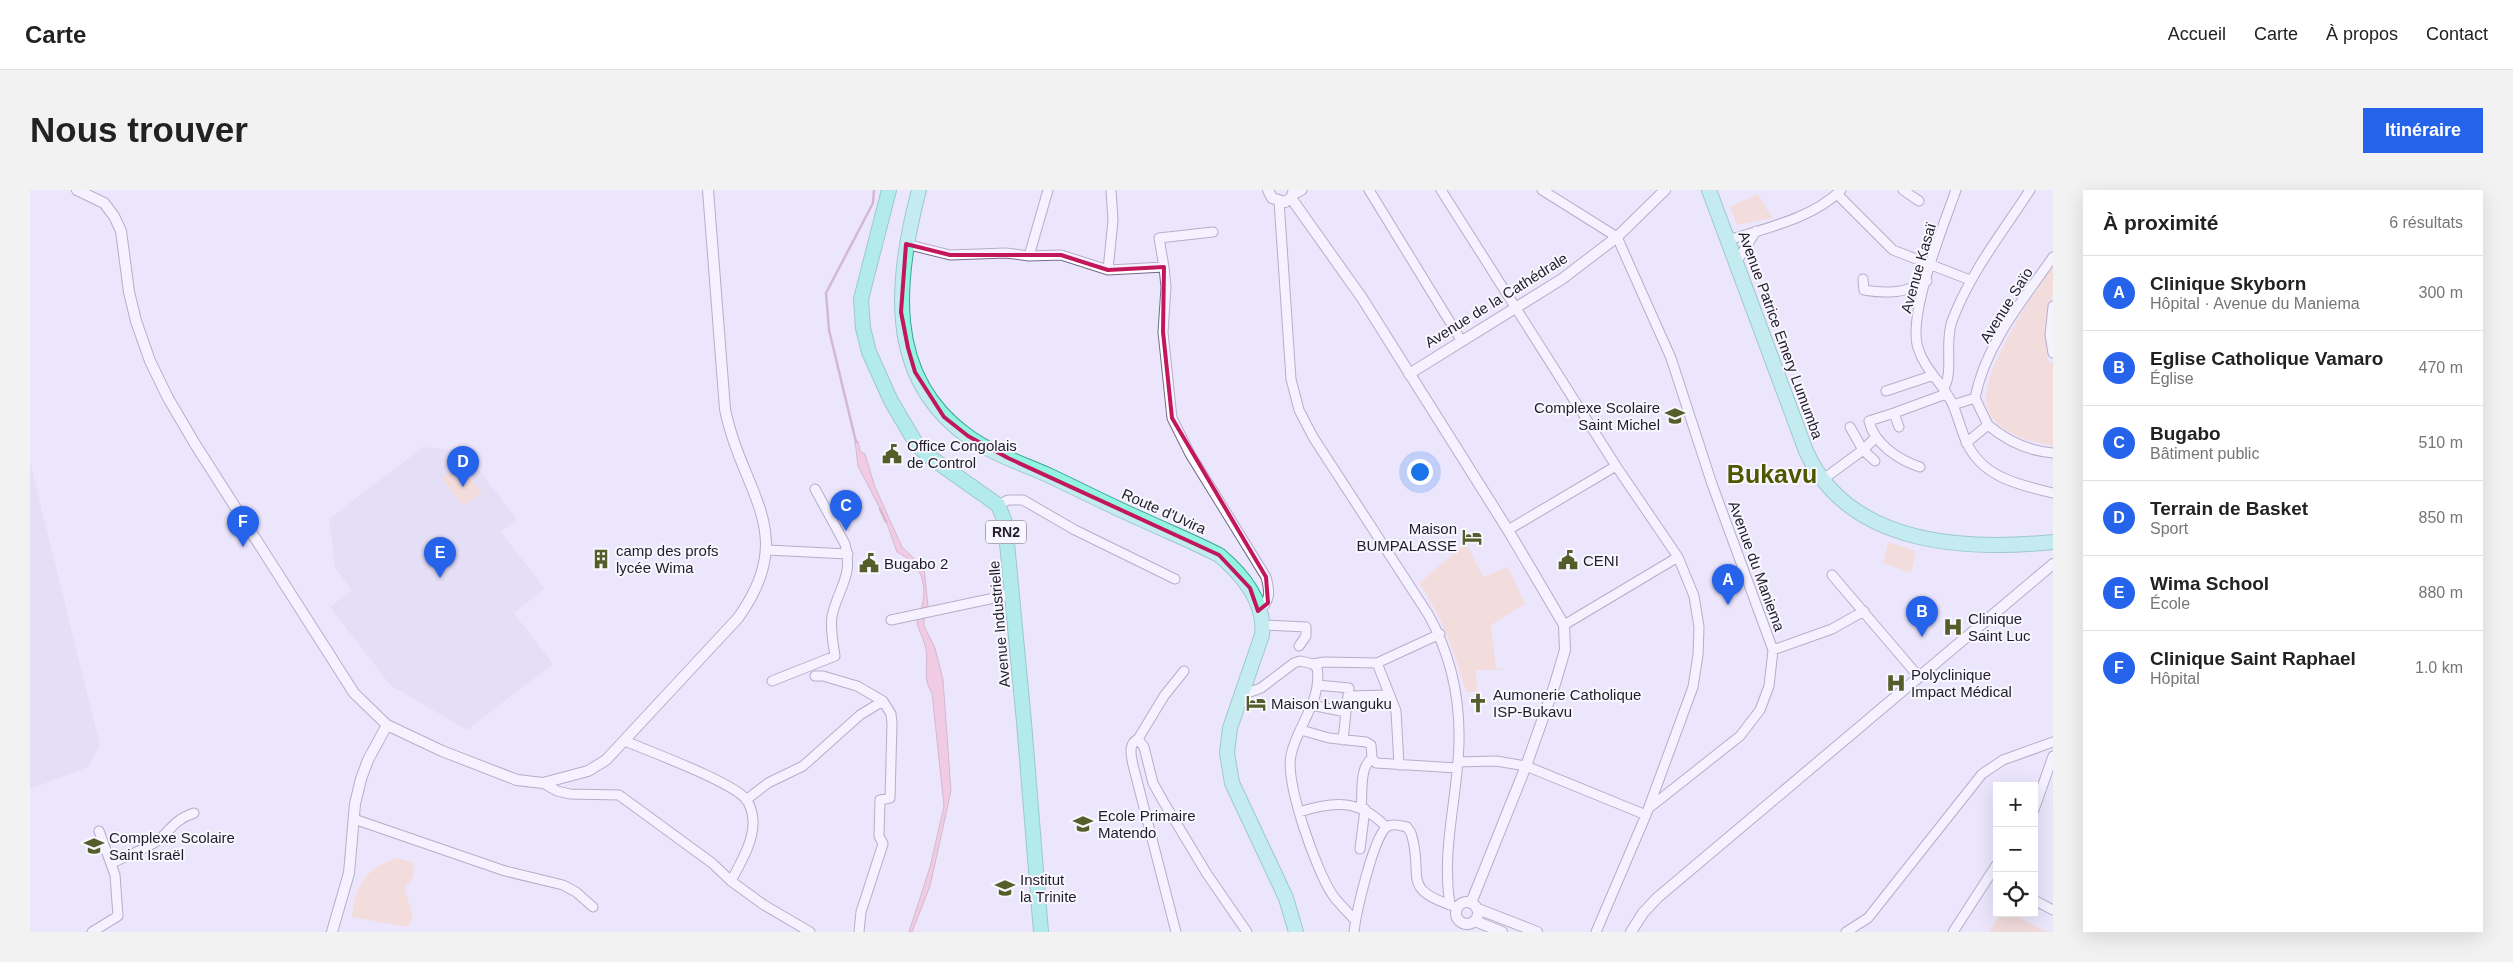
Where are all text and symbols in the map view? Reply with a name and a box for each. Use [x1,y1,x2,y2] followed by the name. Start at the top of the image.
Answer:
[25,21,86,48] text: Carte
[2168,24,2226,44] text: Accueil
[2254,24,2298,44] text: Carte
[2326,24,2398,44] text: À propos
[2426,24,2488,44] text: Contact
[2363,108,2483,153] button: Itinéraire
[30,110,248,149] text: Nous trouver
[2103,211,2219,234] text: À proximité
[2389,214,2463,231] text: 6 résultats
[1897,220,1939,315] street label: Avenue Kasaï
[1735,229,1827,442] street label: Avenue Patrice Emery Lumumba
[1422,249,1570,351] street label: Avenue de la Cathédrale
[1976,264,2036,346] street label: Avenue Saïo
[2150,273,2306,294] text: Clinique Skyborn
[2113,284,2125,301] text: A
[2419,284,2463,301] text: 300 m
[2150,295,2360,312] text: Hôpital · Avenue du Maniema
[2150,348,2383,369] text: Eglise Catholique Vamaro
[2113,359,2125,376] text: B
[2419,359,2463,376] text: 470 m
[2150,370,2194,387] text: Église
[1534,399,1660,433] place label: Complexe Scolaire Saint Michel
[1664,405,1686,427] school or university icon: Complexe Scolaire Saint Michel
[2150,423,2221,444] text: Bugabo
[2113,434,2125,451] text: C
[2419,434,2463,451] text: 510 m
[907,437,1017,471] place label: Office Congolais de Control
[881,443,903,465] public building icon: Office Congolais de Control
[2150,445,2259,462] text: Bâtiment public
[447,446,479,487] pin: D
[1407,459,1433,485] your location
[1727,460,1817,488] district label: Bukavu
[1119,485,1209,537] street label: Route d'Uvira
[830,490,862,531] pin: C
[1725,498,1789,634] street label: Avenue du Maniema
[2150,498,2308,519] text: Terrain de Basket
[227,506,259,547] pin: F
[2113,509,2125,526] text: D
[2419,509,2463,526] text: 850 m
[1356,520,1457,554] place label: Maison BUMPALASSE
[2150,520,2188,537] text: Sport
[986,521,1026,544] road number: RN2
[1461,526,1483,548] hotel icon: Maison BUMPALASSE
[424,537,456,578] pin: E
[616,542,719,576] place label: camp des profs lycée Wima
[590,548,612,570] building icon: camp des profs lycée Wima
[1557,549,1579,571] public building icon: CENI
[858,552,880,574] public building icon: Bugabo 2
[1583,552,1619,569] place label: CENI
[884,555,948,572] place label: Bugabo 2
[985,560,1013,688] street label: Avenue Industrielle
[1712,564,1744,605] pin: A
[2150,573,2269,594] text: Wima School
[2114,584,2124,601] text: E
[2419,584,2463,601] text: 880 m
[2150,595,2190,612] text: École
[1906,596,1938,637] pin: B
[1968,610,2031,644] place label: Clinique Saint Luc
[1942,616,1964,638] hospital icon: Clinique Saint Luc
[2150,648,2356,669] text: Clinique Saint Raphael
[2114,659,2124,676] text: F
[2415,659,2463,676] text: 1.0 km
[1911,666,2012,700] place label: Polyclinique Impact Médical
[2150,670,2200,687] text: Hôpital
[1885,672,1907,694] hospital icon: Polyclinique Impact Médical
[1493,686,1641,720] place label: Aumonerie Catholique ISP-Bukavu
[1245,692,1267,714] hotel icon: Maison Lwanguku
[1467,692,1489,714] church icon: Aumonerie Catholique ISP-Bukavu
[1271,695,1392,712] place label: Maison Lwanguku
[1993,782,2038,917] map controls
[1993,782,2038,827] button: +
[1098,807,1196,841] place label: Ecole Primaire Matendo
[1072,813,1094,835] school or university icon: Ecole Primaire Matendo
[1993,827,2038,872] button: −
[109,829,235,863] place label: Complexe Scolaire Saint Israël
[83,835,105,857] school or university icon: Complexe Scolaire Saint Israël
[1020,871,1077,905] place label: Institut la Trinite
[1993,872,2038,917] button: locate
[994,877,1016,899] school or university icon: Institut la Trinite

